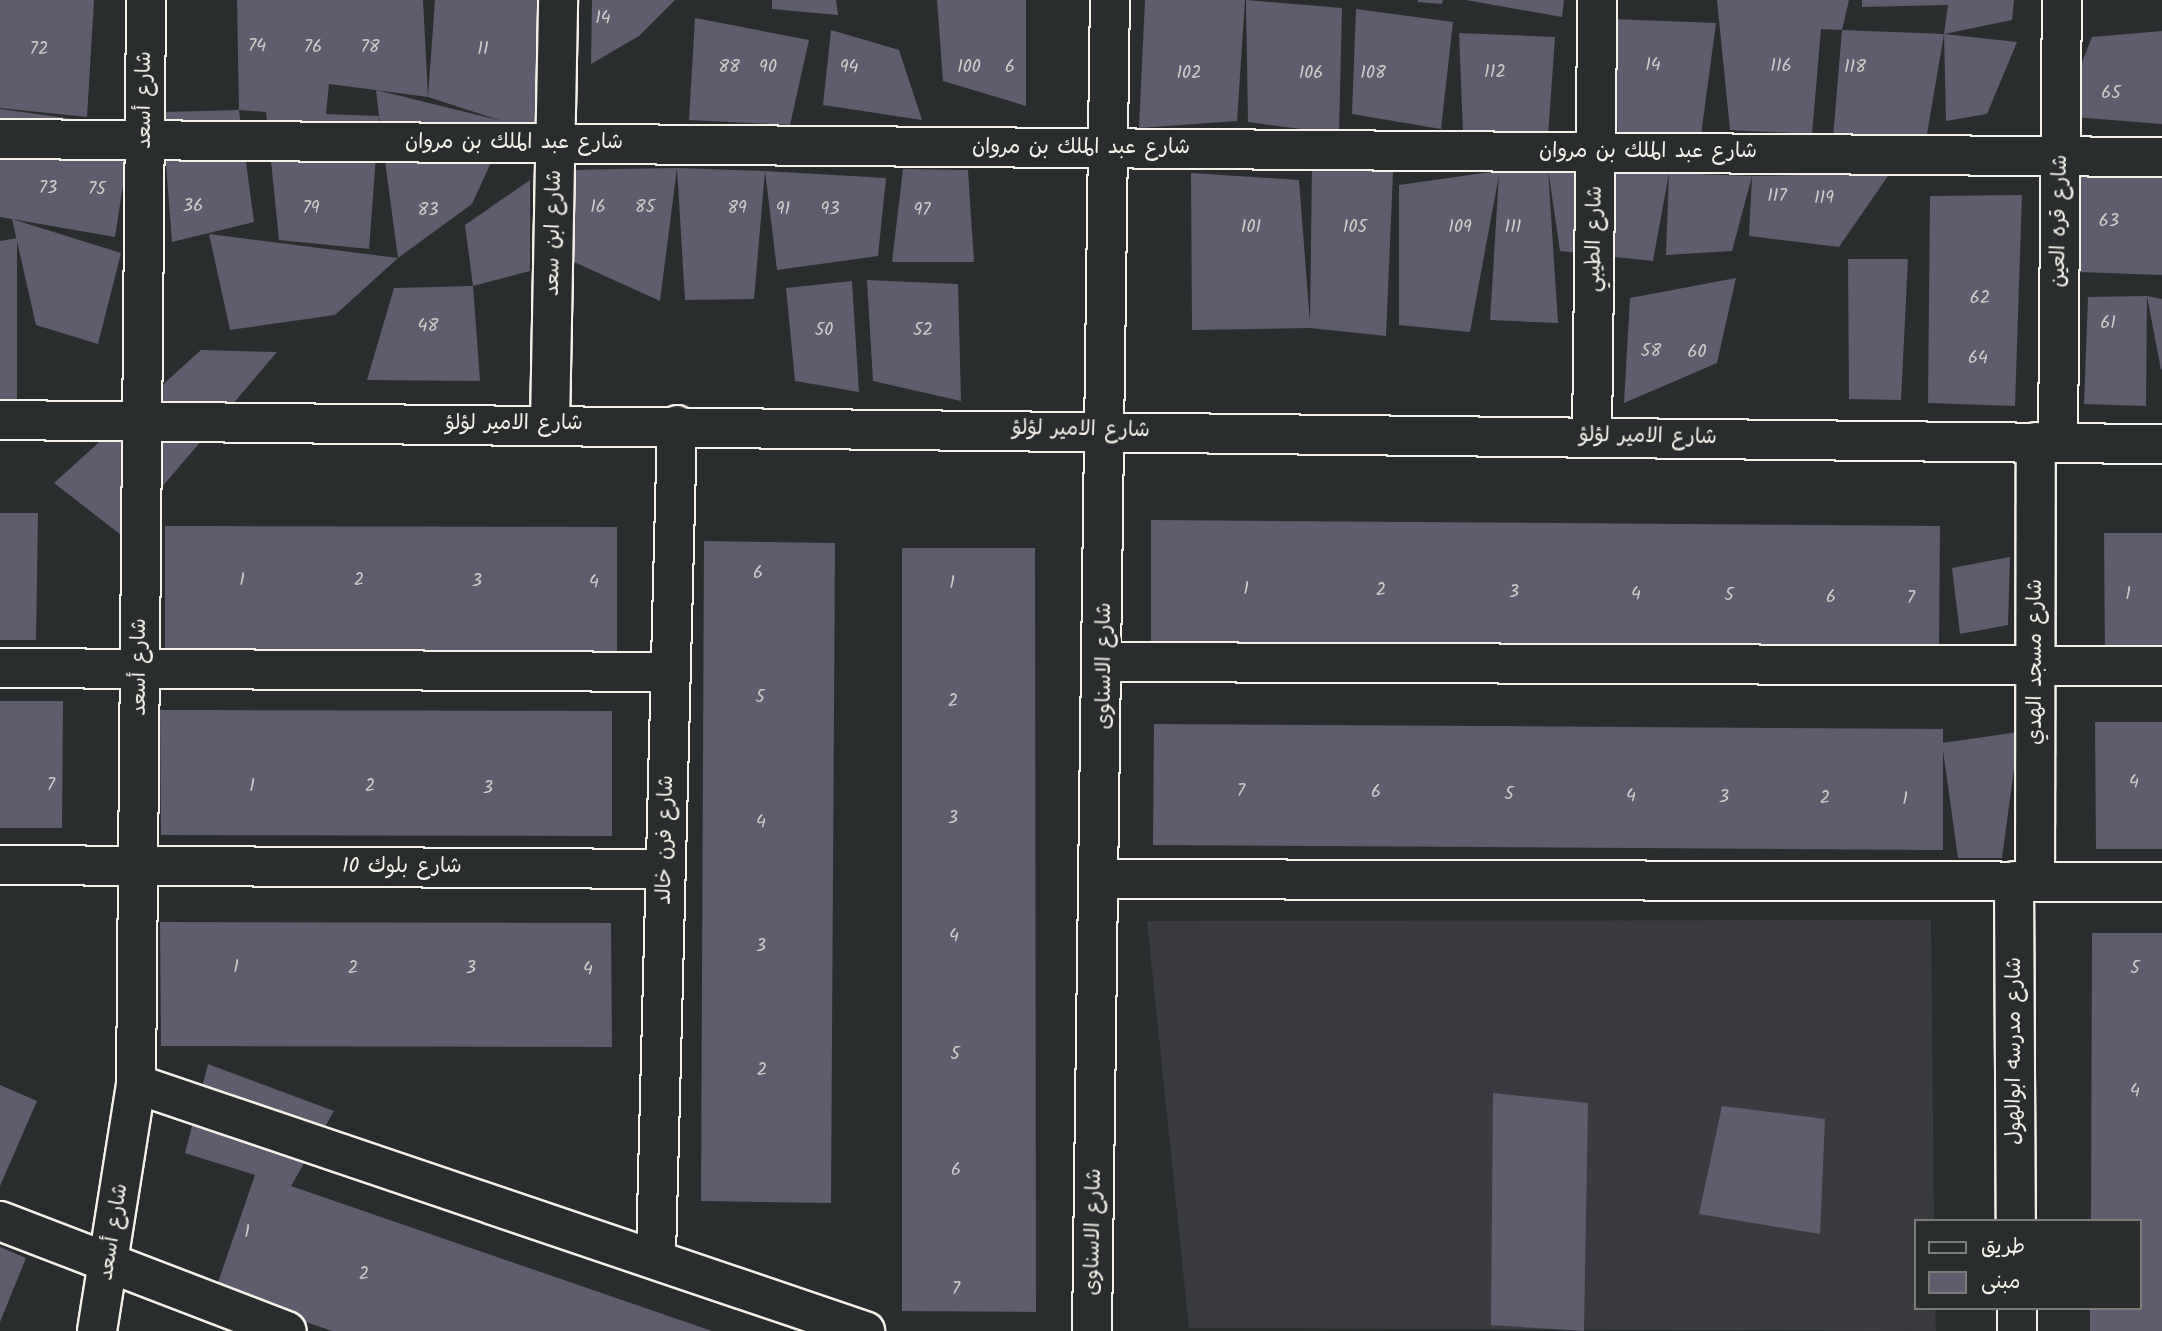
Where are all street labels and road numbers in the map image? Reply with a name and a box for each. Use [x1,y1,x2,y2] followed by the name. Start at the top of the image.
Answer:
[132,51,158,149] street label: شارع أسعد
[405,130,623,156] street label: شارع عبد الملك بن مروان
[972,135,1190,161] street label: شارع عبد الملك بن مروان
[1539,139,1757,165] street label: شارع عبد الملك بن مروان
[2046,154,2074,288] street label: شارع قره العين
[540,170,568,296] street label: شارع ابن سعد
[1581,186,1609,292] street label: شارع الطيبي
[445,411,583,437] street label: شارع الامير لؤلؤ
[1012,416,1150,444] street label: شارع الامير لؤلؤ
[1579,423,1717,451] street label: شارع الامير لؤلؤ
[2023,579,2049,745] street label: شارع مسجد الهدي
[1092,603,1118,729] street label: شارع الاسناوى
[127,618,153,716] street label: شارع أسعد
[652,775,680,905] street label: شارع فرن خالد
[342,854,462,880] street label: شارع بلوك 10
[2002,957,2028,1145] street label: شارع مدرسه ابوالهول
[1080,1168,1108,1296] street label: شارع الاسناوى
[94,1182,134,1282] street label: شارع أسعد

